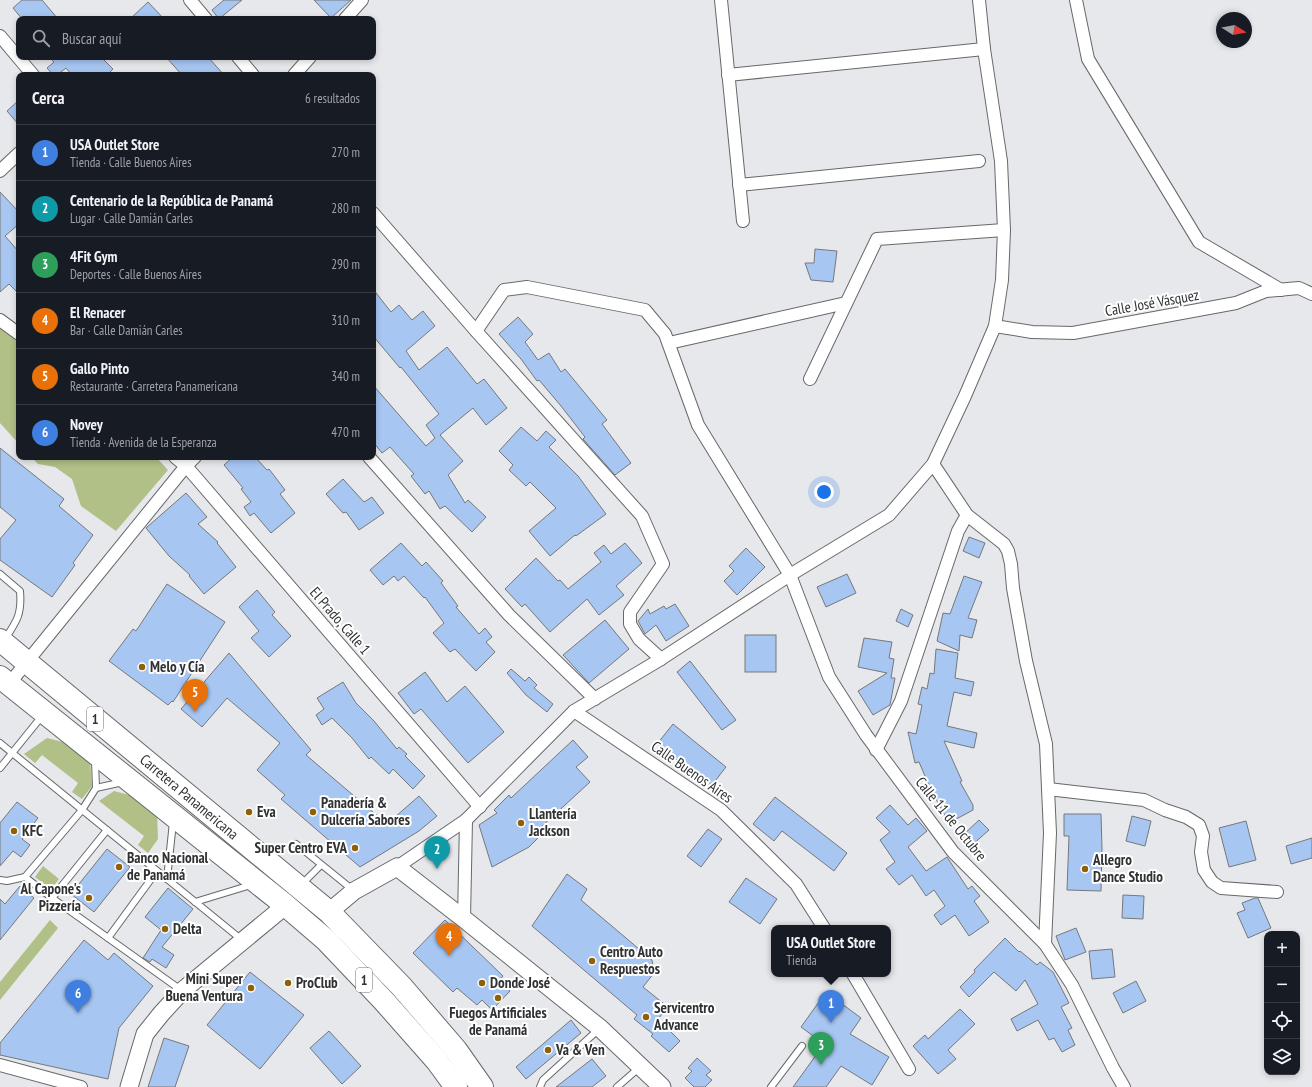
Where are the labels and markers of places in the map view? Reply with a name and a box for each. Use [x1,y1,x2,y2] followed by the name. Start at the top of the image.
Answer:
[150,657,204,676] place label: Melo y Cía
[137,662,147,672] marker: Melo y Cía
[182,679,208,712] pin: 5
[321,793,410,829] place label: Panadería & Dulcería Sabores
[257,802,276,821] place label: Eva
[528,804,577,840] place label: Llantería Jackson
[244,807,254,817] marker: Eva
[308,807,318,817] marker: Panadería & Dulcería Sabores
[516,818,526,828] marker: Llantería Jackson
[22,821,43,840] place label: KFC
[9,826,19,836] marker: KFC
[424,836,450,869] pin: 2
[255,838,347,857] place label: Super Centro EVA
[350,843,360,853] marker: Super Centro EVA
[127,848,209,884] place label: Banco Nacional de Panamá
[1092,850,1163,886] place label: Allegro Dance Studio
[114,862,124,872] marker: Banco Nacional de Panamá
[1080,864,1090,874] marker: Allegro Dance Studio
[20,879,81,915] place label: Al Capone's Pizzería
[84,893,94,903] marker: Al Capone's Pizzería
[173,919,202,938] place label: Delta
[436,923,462,956] pin: 4
[160,924,170,934] marker: Delta
[600,942,663,978] place label: Centro Auto Respuestos
[587,956,597,966] marker: Centro Auto Respuestos
[166,969,244,1005] place label: Mini Super Buena Ventura
[296,973,338,992] place label: ProClub
[490,973,550,992] place label: Donde José
[283,978,293,988] marker: ProClub
[477,978,487,988] marker: Donde José
[65,980,91,1013] pin: 6
[246,983,256,993] marker: Mini Super Buena Ventura
[818,990,844,1023] pin: 1
[493,993,503,1003] marker: Fuegos Artificiales de Panamá
[653,998,715,1034] place label: Servicentro Advance
[449,1003,547,1039] place label: Fuegos Artificiales de Panamá
[641,1012,651,1022] marker: Servicentro Advance
[808,1032,834,1065] pin: 3
[555,1040,605,1059] place label: Va & Ven
[543,1045,553,1055] marker: Va & Ven

